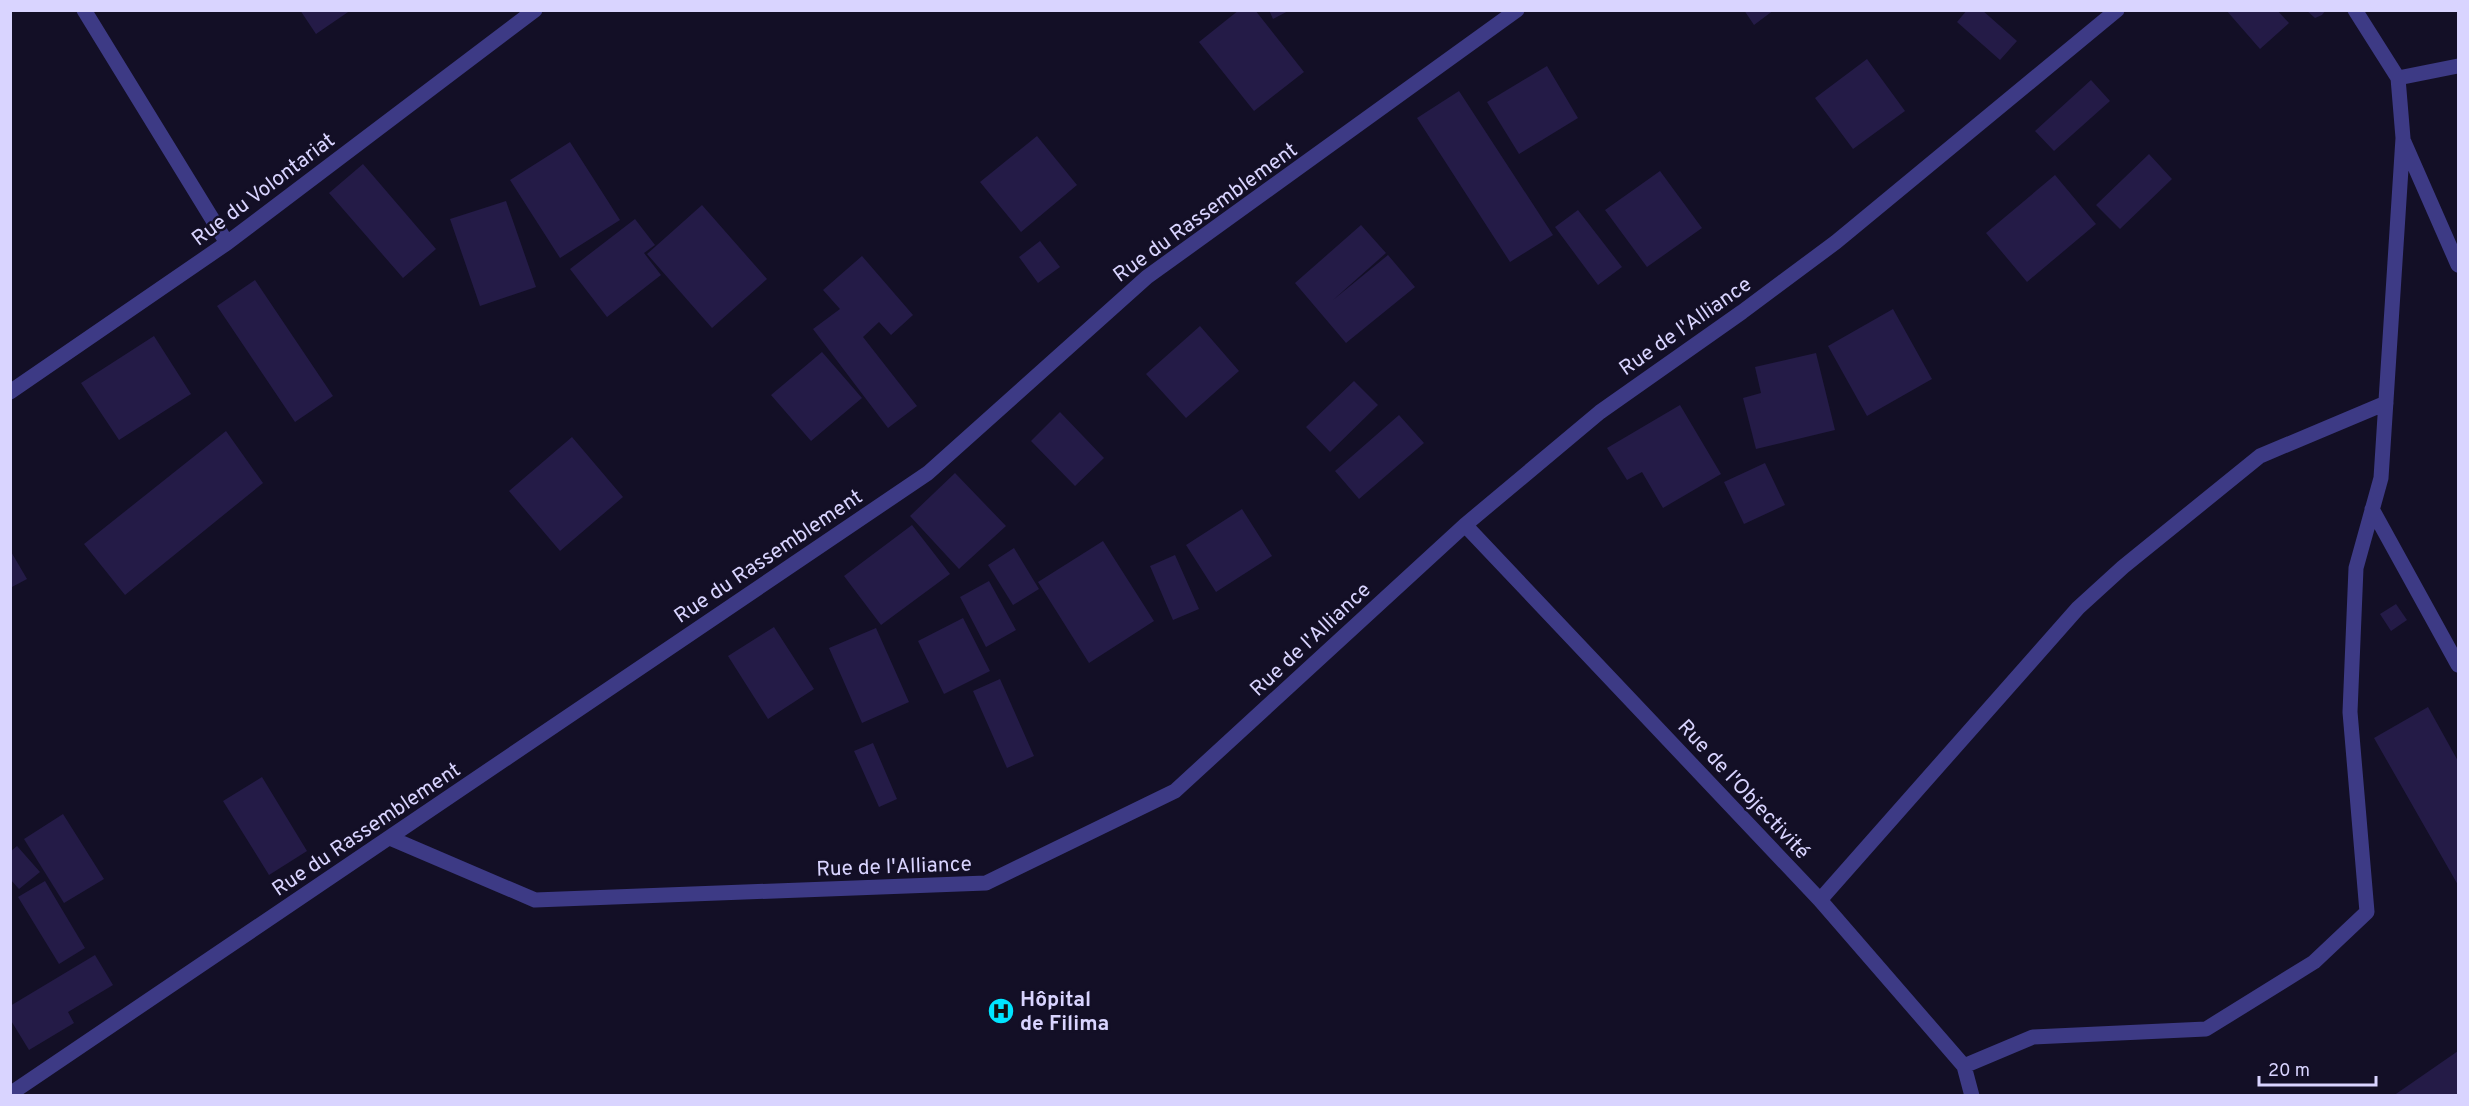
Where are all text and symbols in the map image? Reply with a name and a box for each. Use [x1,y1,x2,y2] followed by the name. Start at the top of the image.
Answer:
[187,128,341,253] street label: Rue du Volontariat
[1108,137,1303,289] street label: Rue du Rassemblement
[1614,272,1757,383] street label: Rue de l'Alliance
[669,484,868,630] street label: Rue du Rassemblement
[1245,577,1377,703] street label: Rue de l'Alliance
[1671,714,1815,866] street label: Rue de l'Objectivité
[267,757,466,903] street label: Rue du Rassemblement
[816,851,972,884] street label: Rue de l'Alliance
[1020,987,1109,1038] place label: Hôpital de Filima
[986,996,1016,1026] hospital icon: Hôpital de Filima
[2259,1049,2376,1087] scale bar
[2268,1060,2310,1083] text: 20 m

